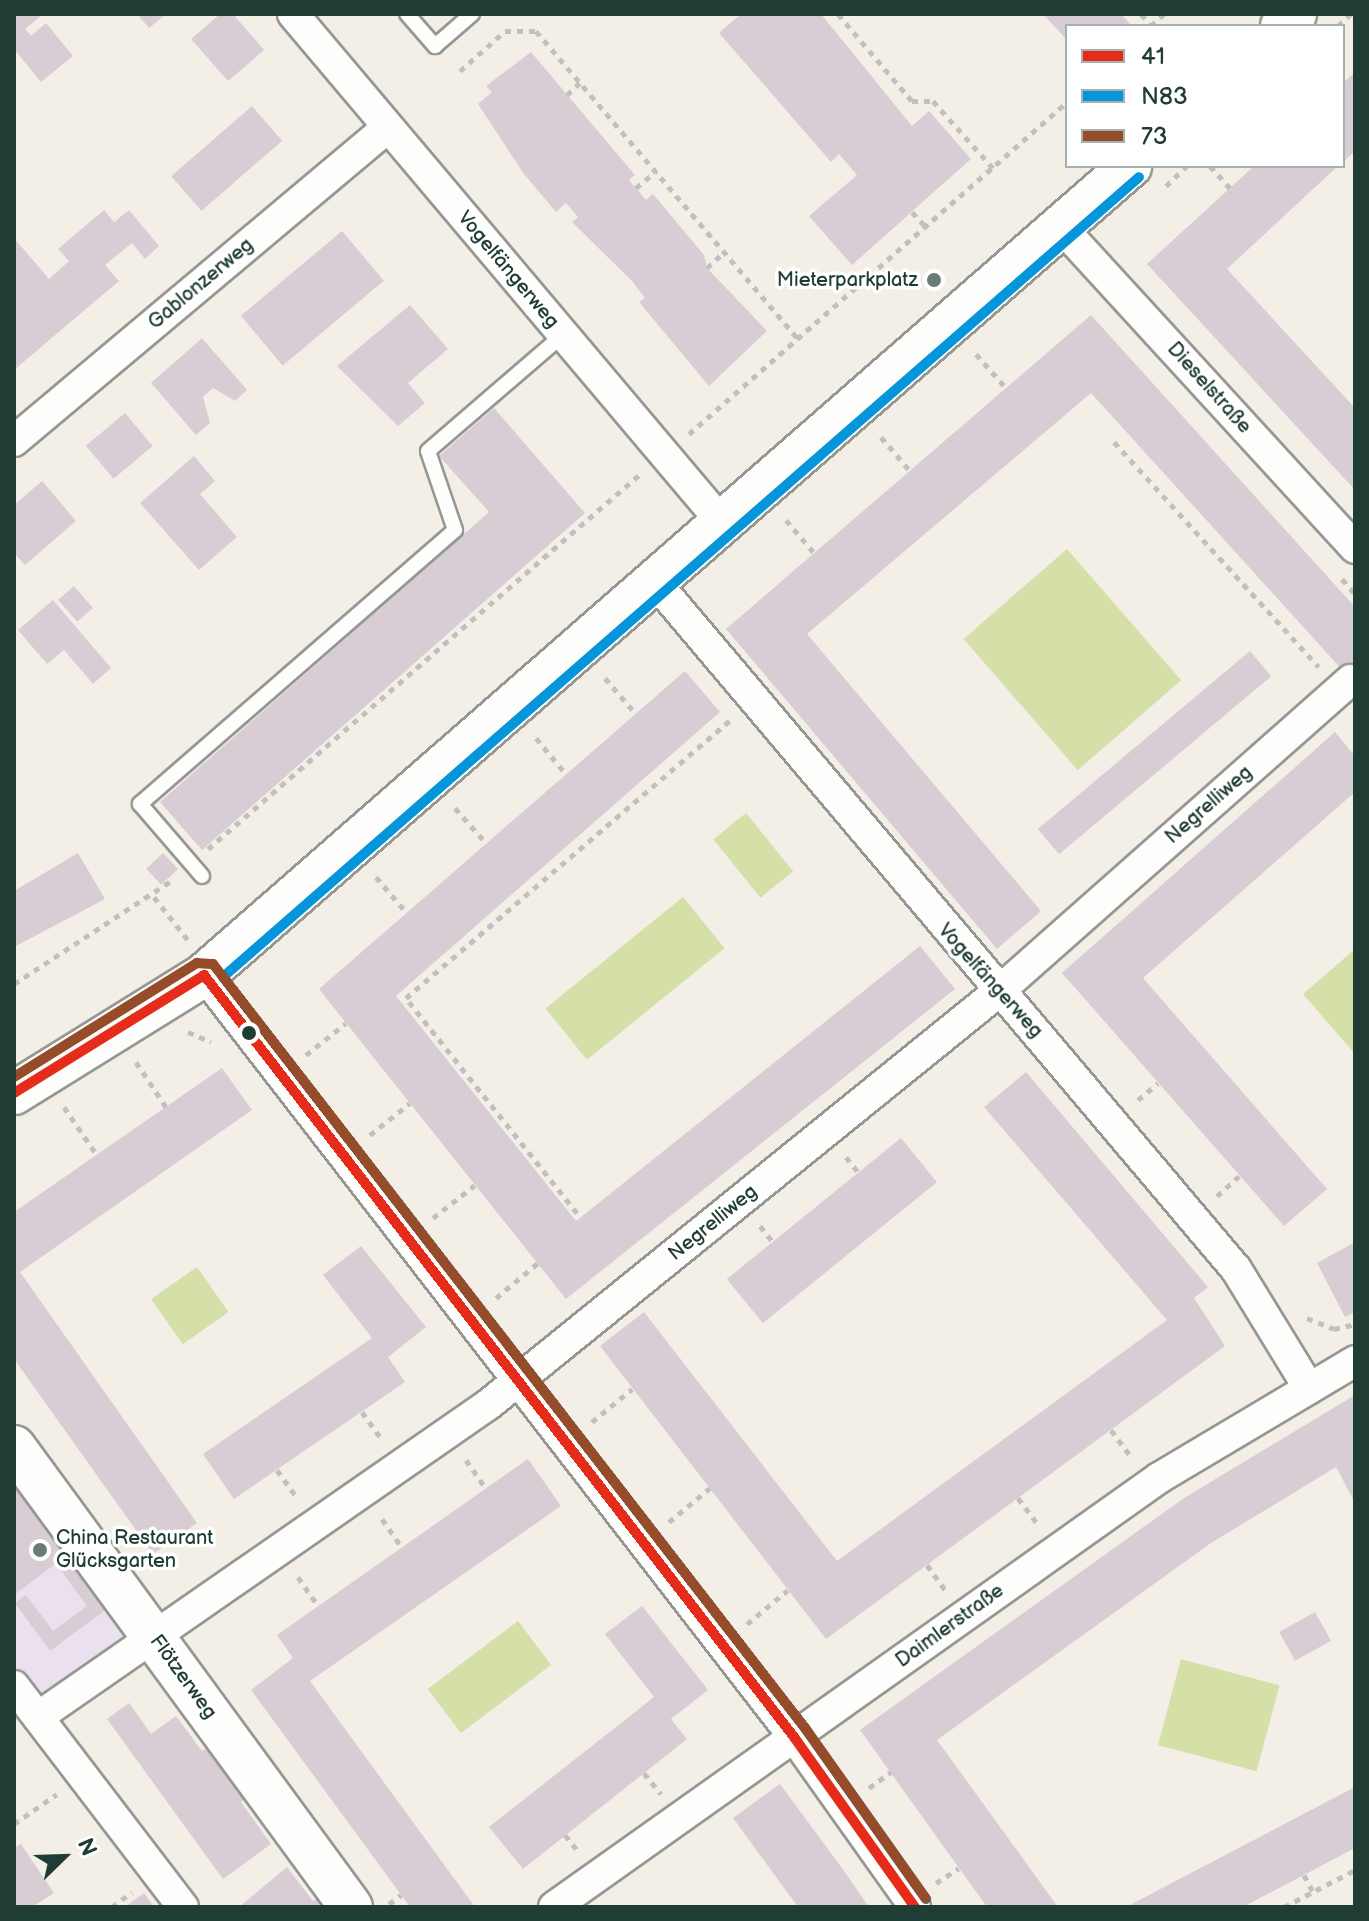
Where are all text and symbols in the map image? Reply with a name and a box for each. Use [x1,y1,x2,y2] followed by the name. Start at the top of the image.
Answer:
[1065,24,1345,168] legend
[1141,42,1165,71] text: 41
[1141,82,1188,111] text: N83
[1141,122,1168,151] text: 73
[452,207,564,333] street label: Vogelfängerweg
[144,233,258,335] street label: Gablonzerweg
[777,268,918,292] place label: Mieterparkplatz
[925,271,943,289] marker: Mieterparkplatz
[1162,337,1256,439] street label: Dieselstraße
[1161,761,1257,849] street label: Negrelliweg
[932,919,1048,1043] street label: Vogelfängerweg
[241,1025,257,1041] unlabelled marker
[664,1180,762,1266] street label: Negrelliweg
[56,1526,213,1573] place label: China Restaurant Glücksgarten
[31,1541,49,1559] marker: China Restaurant Glücksgarten
[891,1579,1009,1673] street label: Daimlerstraße
[144,1630,222,1724] street label: Flötzerweg
[24,1817,104,1897] north arrow
[71,1835,102,1860] text: N

